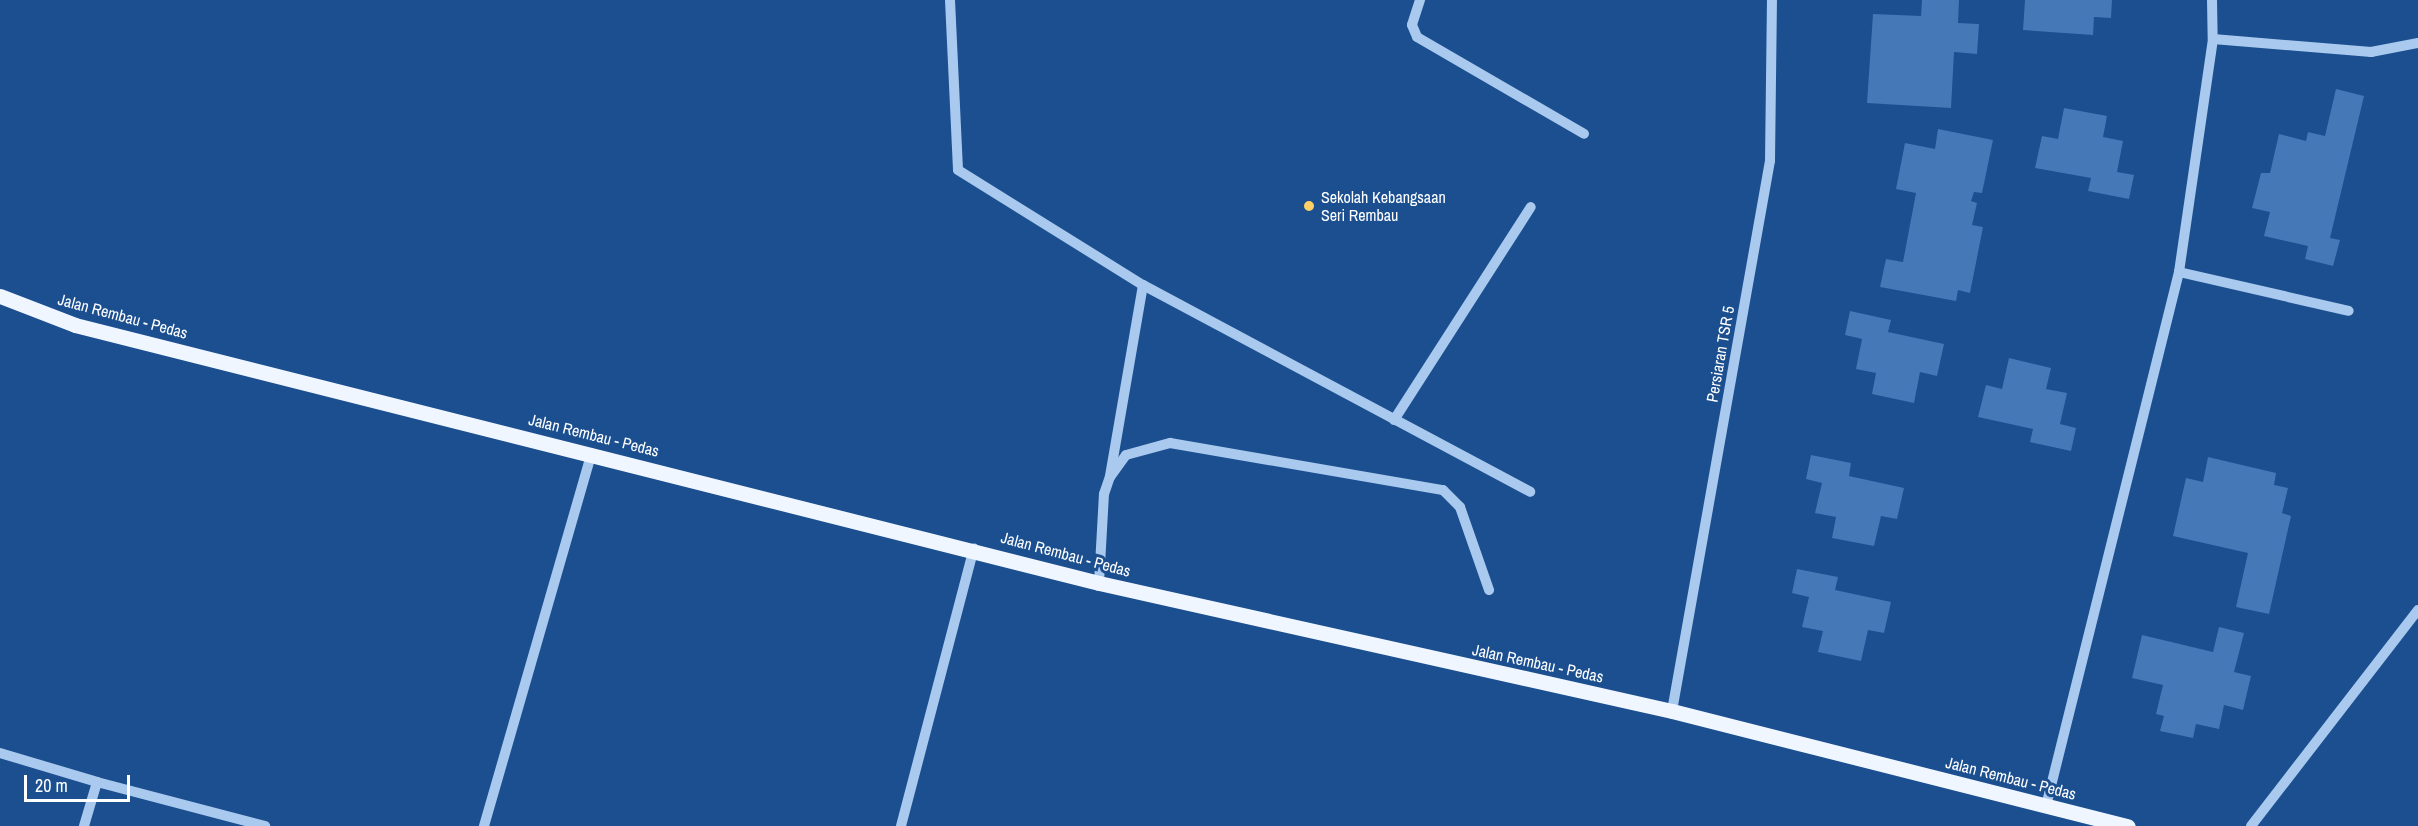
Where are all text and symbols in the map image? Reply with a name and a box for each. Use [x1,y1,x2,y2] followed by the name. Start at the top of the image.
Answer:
[1321,187,1446,225] place label: Sekolah Kebangsaan Seri Rembau
[1302,199,1316,213] marker: Sekolah Kebangsaan Seri Rembau
[56,289,190,343] street label: Jalan Rembau - Pedas
[1702,304,1738,404] street label: Persiaran TSR 5
[527,410,661,460] street label: Jalan Rembau - Pedas
[999,527,1133,581] street label: Jalan Rembau - Pedas
[1471,640,1605,686] street label: Jalan Rembau - Pedas
[1944,753,2078,803] street label: Jalan Rembau - Pedas
[27,763,134,801] scale bar
[35,773,68,798] text: 20 m

